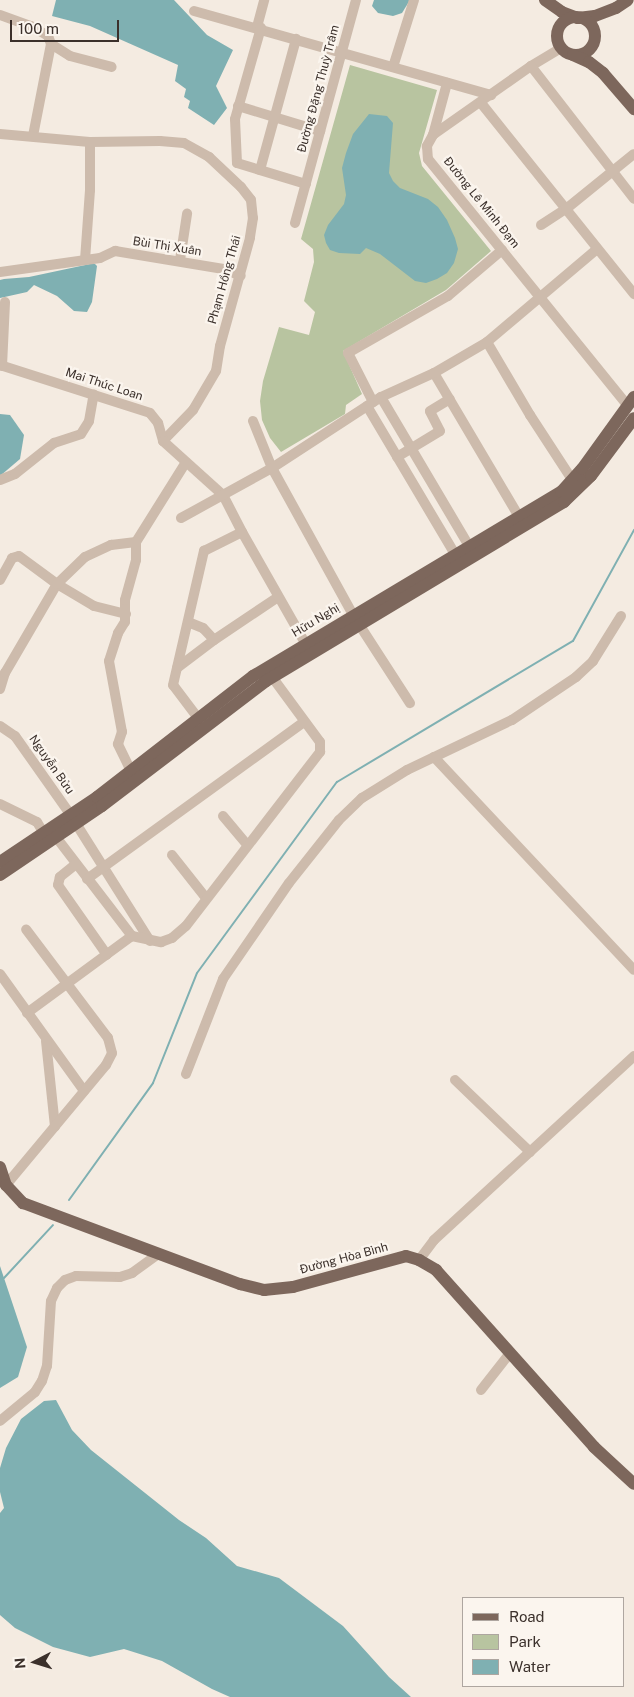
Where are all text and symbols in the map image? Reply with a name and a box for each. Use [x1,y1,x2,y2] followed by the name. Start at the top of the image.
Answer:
[12,10,121,42] scale bar
[18,20,59,37] text: 100 m
[295,24,343,154] street label: Đường Đặng Thuỳ Trâm
[440,155,522,251] street label: Đường Lê Minh Đạm
[132,234,202,260] street label: Bùi Thị Xuân
[205,234,245,326] street label: Phạm Hồng Thái
[63,366,145,404] street label: Mai Thúc Loan
[289,601,343,641] street label: Hữu Nghị
[25,733,77,797] street label: Nguyễn Bửu
[298,1240,390,1278] street label: Đường Hòa Bình
[462,1597,624,1687] legend
[509,1608,545,1625] text: Road
[509,1633,541,1650] text: Park
[10,1637,60,1687] north arrow
[12,1657,29,1669] text: N
[509,1658,551,1675] text: Water

